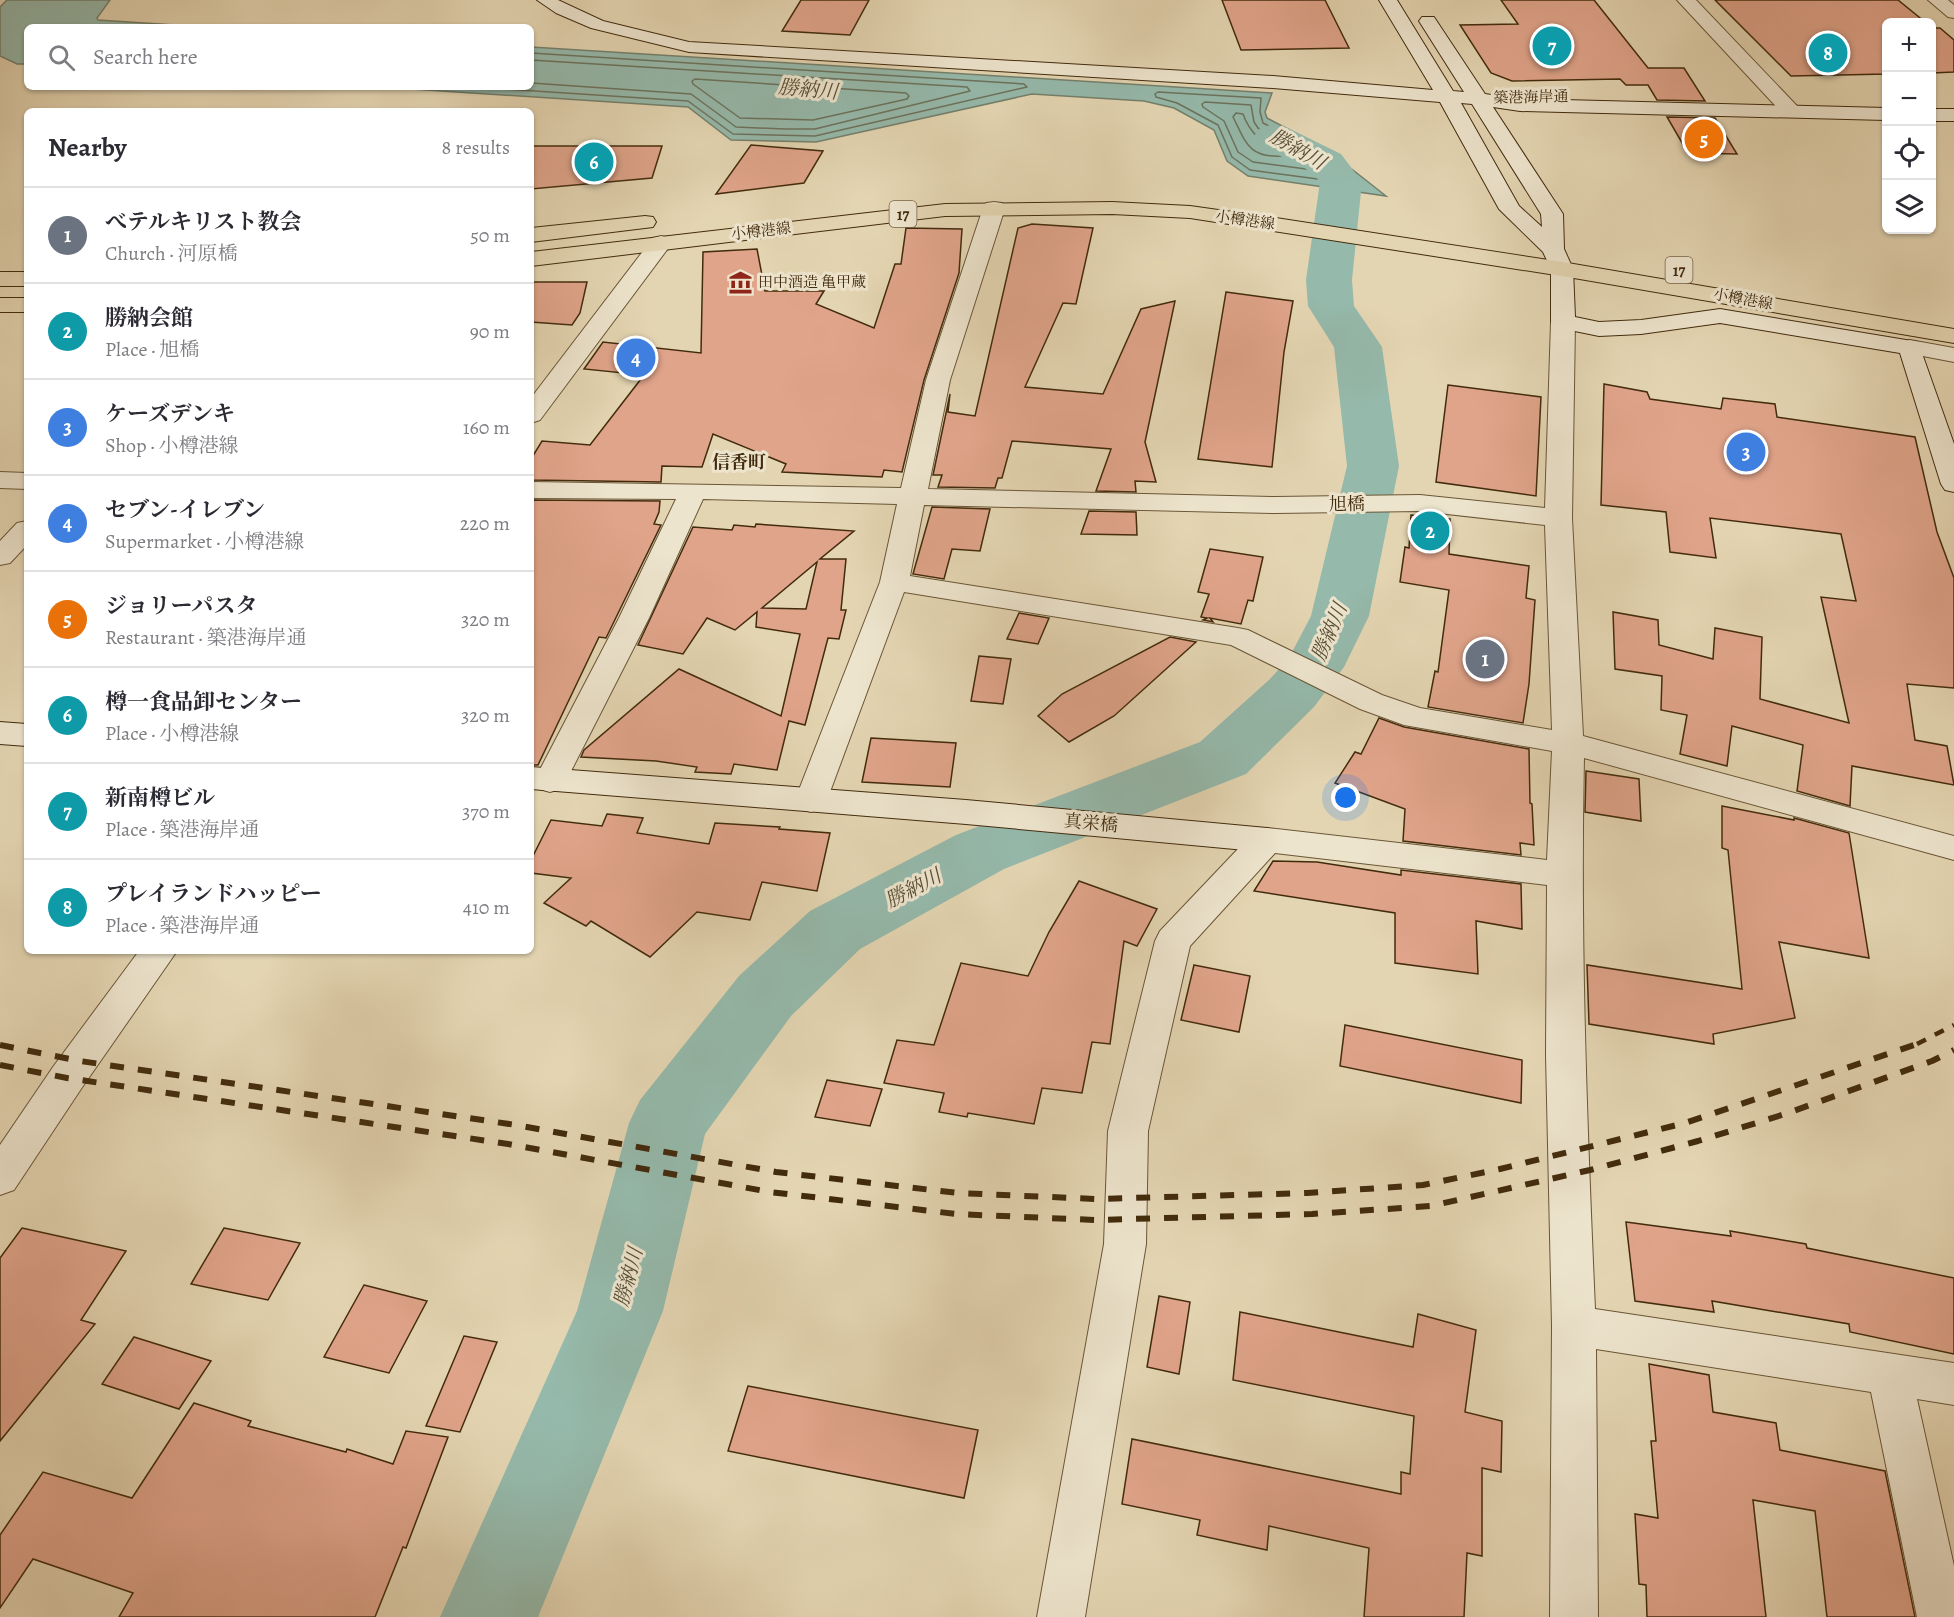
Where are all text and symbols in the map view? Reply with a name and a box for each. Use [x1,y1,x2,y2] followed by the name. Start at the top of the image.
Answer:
[1882,18,1936,234] map controls
[1882,18,1936,72] button: +
[24,24,534,90] search box
[1532,24,1572,68] pin: 7
[1808,31,1848,76] pin: 8
[45,41,78,74] icon: search
[93,42,198,72] text: Search here
[1882,72,1936,126] button: −
[777,73,841,106] water label: 勝納川
[1493,86,1569,108] street label: 築港海岸通
[1684,116,1724,162] pin: 5
[1265,123,1332,177] water label: 勝納川
[1882,126,1936,180] button: locate
[48,130,127,165] text: Nearby
[442,134,510,161] text: 8 results
[574,140,614,184] pin: 6
[1882,180,1936,234] button: layers
[890,201,916,227] road number: 17
[1214,206,1276,234] street label: 小樽港線
[105,207,301,237] text: べテルキリスト教会
[730,217,792,245] street label: 小樽港線
[64,222,71,249] text: 1
[470,222,510,249] text: 50 m
[105,240,238,267] text: Church · 河原橋
[1666,257,1692,283] road number: 17
[727,269,753,295] museum icon: 田中酒造 亀甲蔵
[758,272,866,292] place label: 田中酒造 亀甲蔵
[1712,284,1774,314] street label: 小樽港線
[105,303,193,333] text: 勝納会館
[63,318,72,345] text: 2
[470,318,510,345] text: 90 m
[105,336,199,363] text: Place · 旭橋
[616,336,656,380] pin: 4
[105,399,235,429] text: ケーズデンキ
[63,414,72,441] text: 3
[463,414,510,441] text: 160 m
[1726,430,1766,474] pin: 3
[105,432,238,459] text: Shop · 小樽港線
[712,450,766,474] district label: 信香町
[1329,492,1365,516] street label: 旭橋
[105,495,265,525] text: セブン-イレブン
[1410,508,1450,554] pin: 2
[63,510,72,537] text: 4
[460,510,510,537] text: 220 m
[105,528,304,555] text: Supermarket · 小樽港線
[105,591,257,621] text: ジョリーパスタ
[1305,597,1354,665] water label: 勝納川
[63,606,72,633] text: 5
[461,606,510,633] text: 320 m
[105,624,307,651] text: Restaurant · 築港海岸通
[1466,636,1504,682] pin: 1
[105,687,302,717] text: 樽一食品卸センター
[63,702,72,729] text: 6
[461,702,510,729] text: 320 m
[105,720,239,747] text: Place · 小樽港線
[105,783,215,813] text: 新南樽ビル
[1331,783,1360,812] your location
[63,798,72,825] text: 7
[462,798,510,825] text: 370 m
[1063,809,1119,837] street label: 真栄橋
[105,816,259,843] text: Place · 築港海岸通
[880,861,948,914] water label: 勝納川
[105,879,322,909] text: プレイランドハッピー
[63,894,72,921] text: 8
[463,894,510,921] text: 410 m
[105,912,259,939] text: Place · 築港海岸通
[608,1243,650,1310] water label: 勝納川

